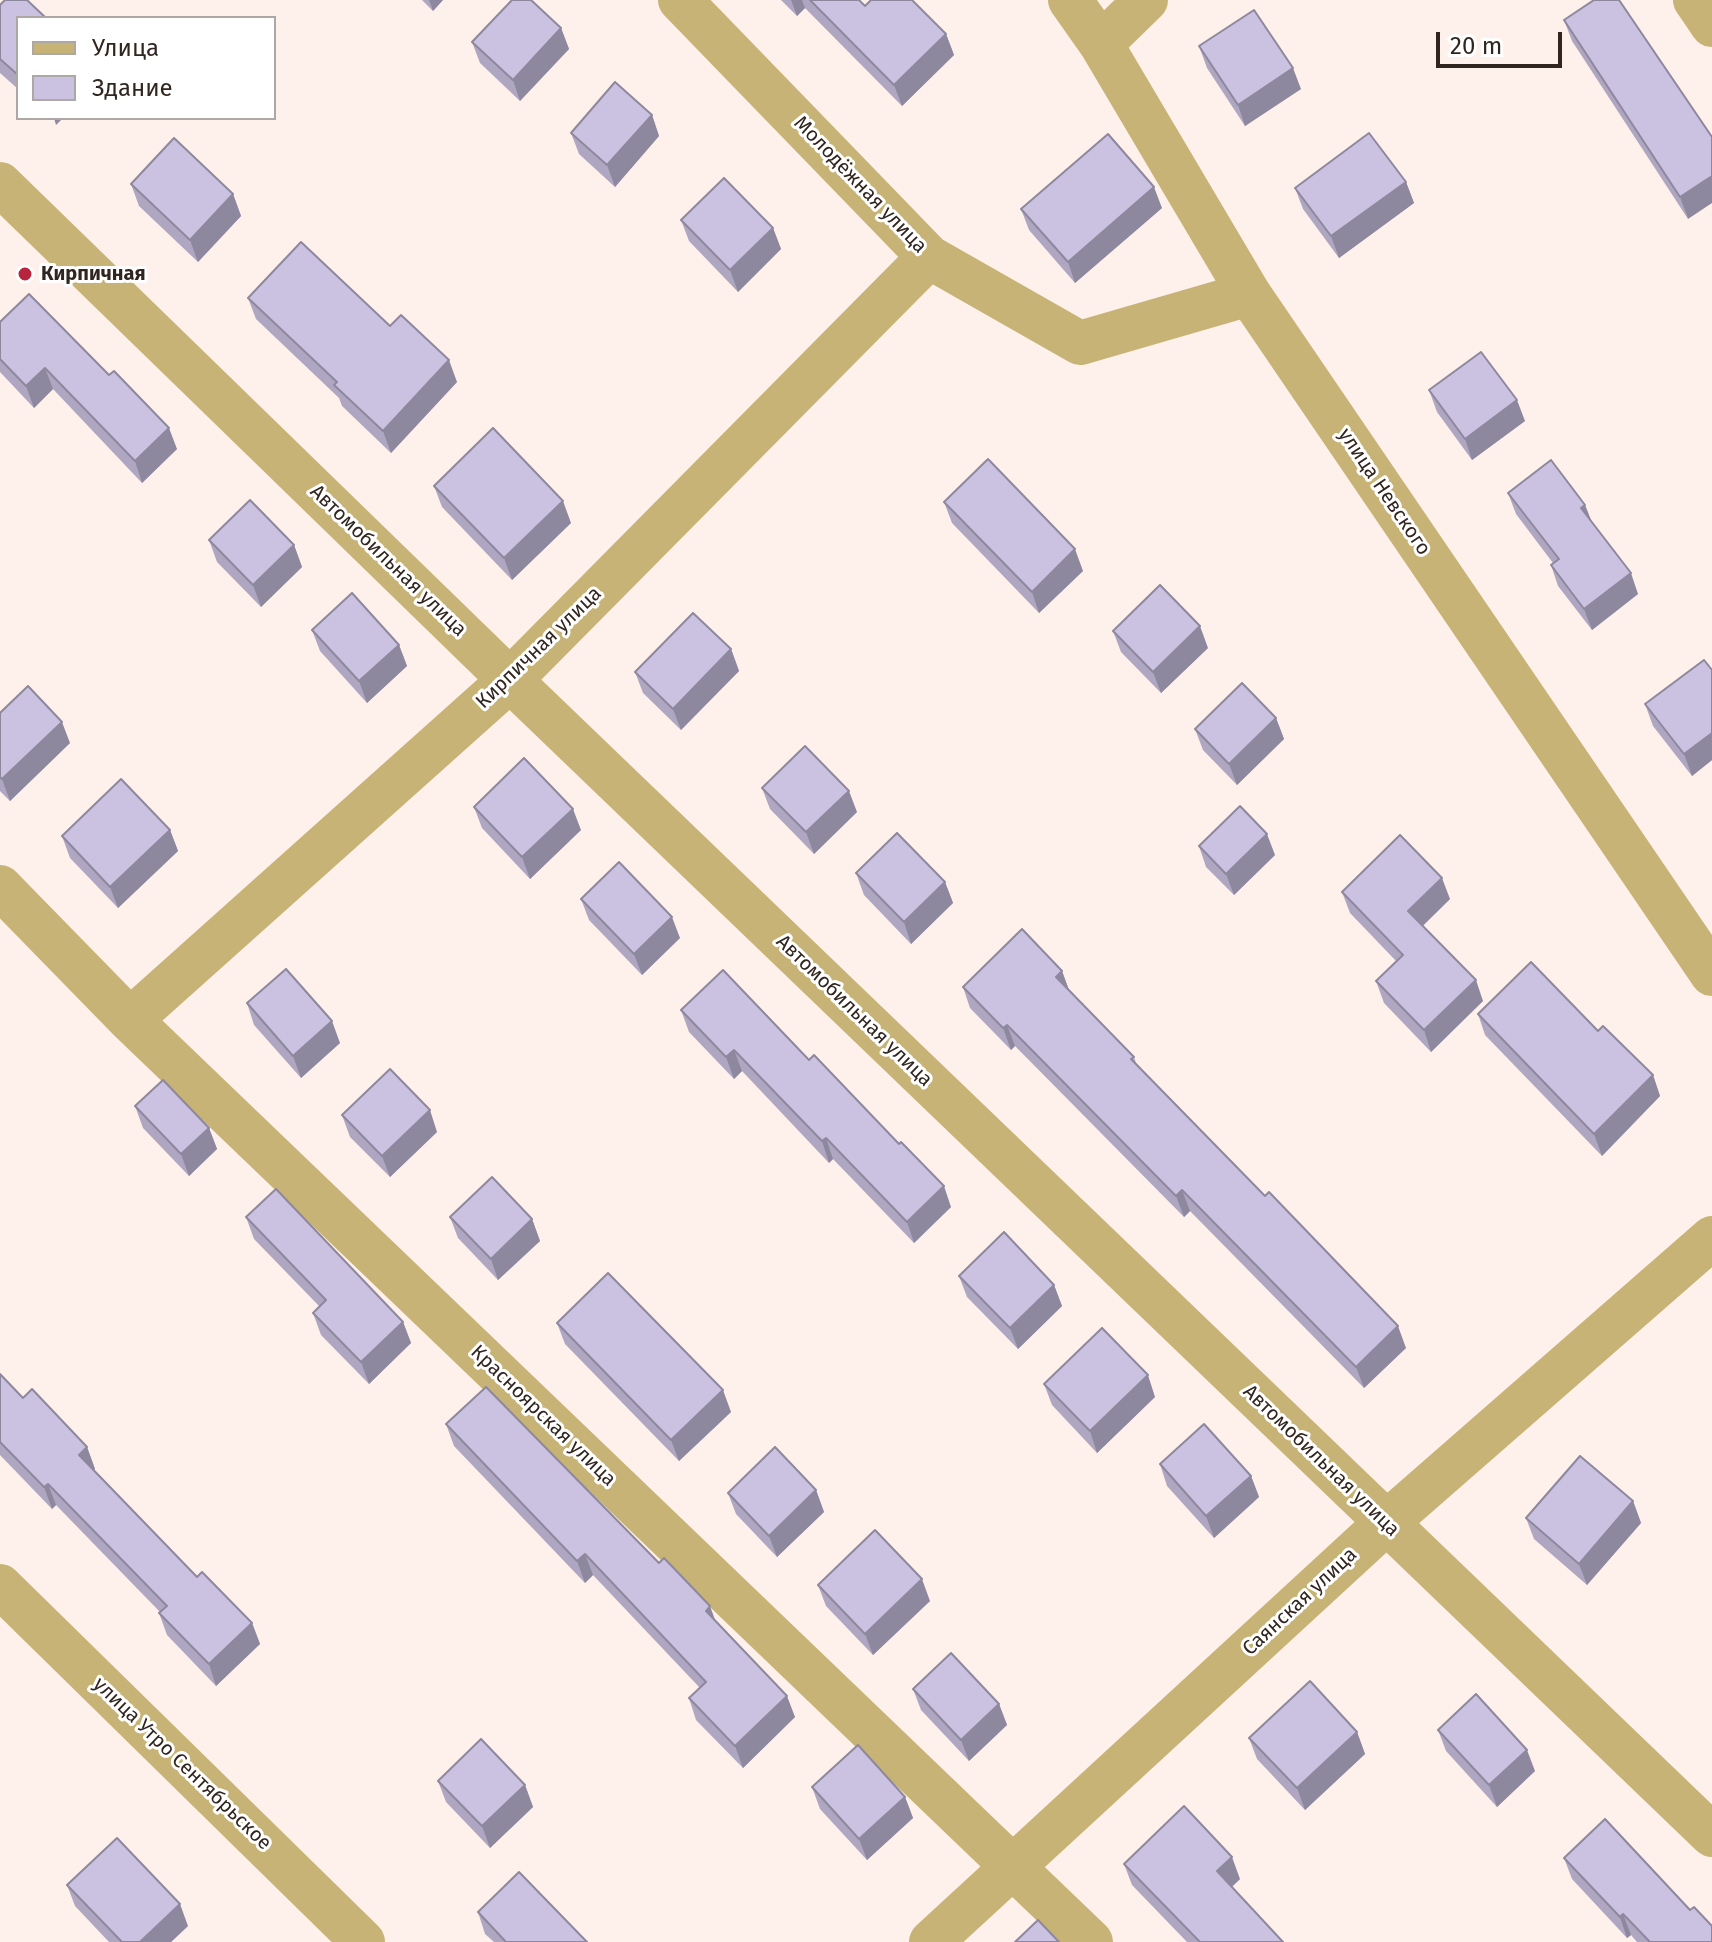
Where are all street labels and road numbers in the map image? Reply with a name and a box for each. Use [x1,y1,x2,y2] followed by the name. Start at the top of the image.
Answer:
[788,112,932,258] street label: Молодёжная улица
[1333,424,1435,560] street label: улица Невского
[305,480,471,642] street label: Автомобильная улица
[471,582,607,714] street label: Кирпичная улица
[771,930,937,1092] street label: Автомобильная улица
[465,1340,621,1492] street label: Красноярская улица
[1238,1380,1404,1542] street label: Автомобильная улица
[1238,1543,1362,1661] street label: Саянская улица
[88,1673,276,1855] street label: улица Утро Сентябрьское

